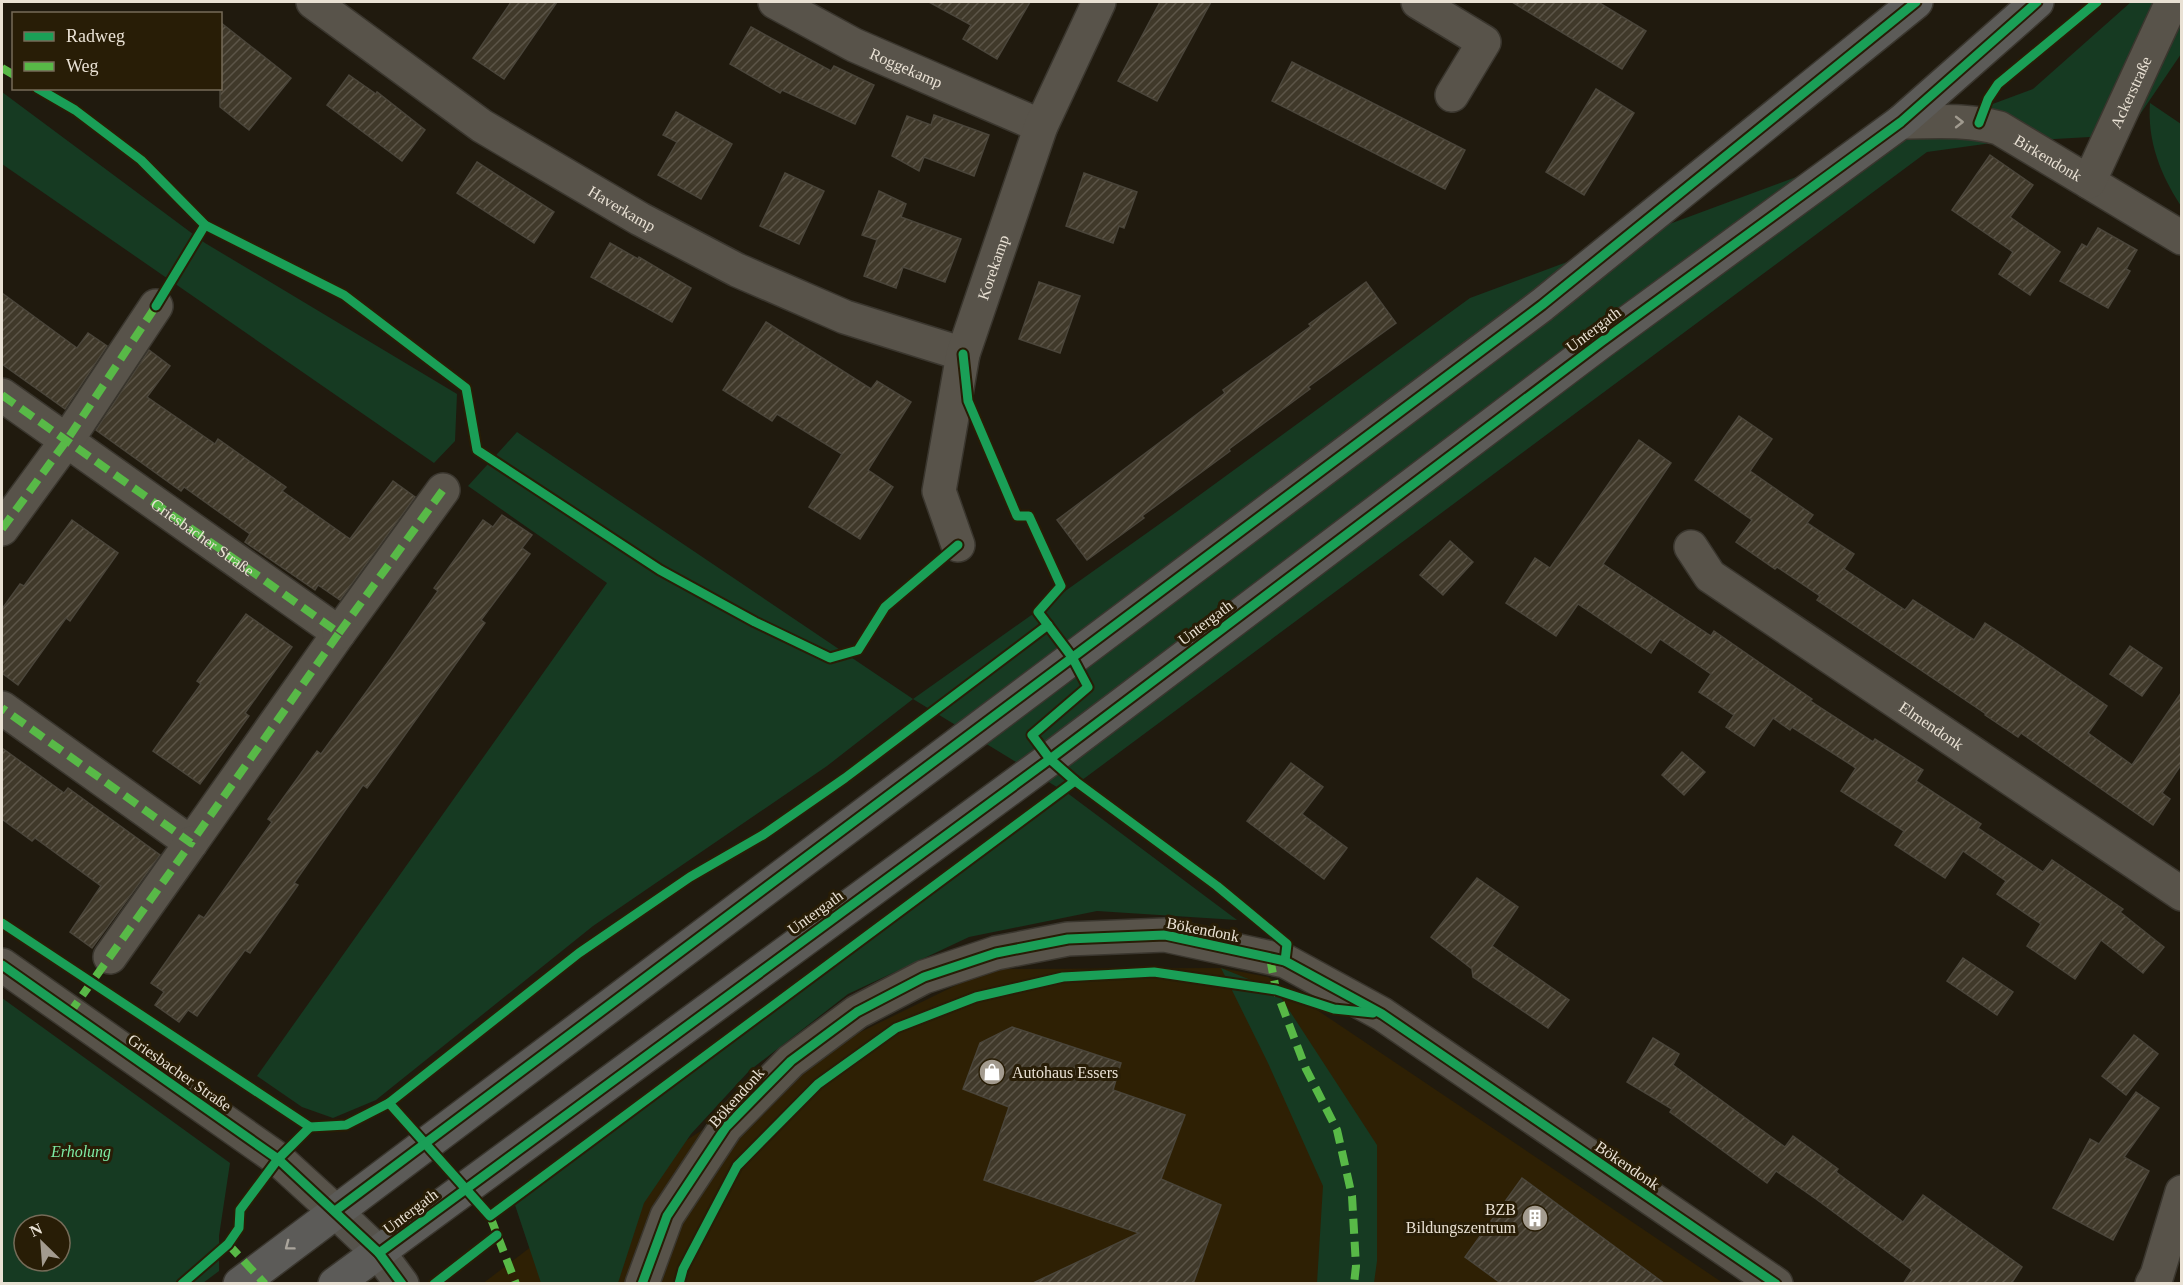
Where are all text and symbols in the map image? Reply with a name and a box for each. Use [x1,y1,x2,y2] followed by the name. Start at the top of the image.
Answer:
[12,12,222,90] legend
[66,26,125,46] text: Radweg
[867,45,945,92] street label: Roggekamp
[2107,54,2155,131] street label: Ackerstraße
[66,56,99,76] text: Weg
[1955,116,1964,128] one-way arrow
[2011,131,2085,185] street label: Birkendonk
[585,183,658,235] street label: Haverkamp
[974,233,1013,302] street label: Korekamp
[1563,303,1624,356] street label: Untergath
[148,495,257,580] street label: Griesbacher Straße
[1175,596,1236,649] street label: Untergath
[1896,698,1967,753] street label: Elmendonk
[785,887,847,939] street label: Untergath
[1165,914,1241,945] street label: Bökendonk
[125,1030,235,1114] street label: Griesbacher Straße
[977,1057,1007,1087] shop icon: Autohaus Essers
[705,1064,767,1130] street label: Bökendonk
[1012,1064,1118,1081] place label: Autohaus Essers
[1592,1138,1663,1193] street label: Bökendonk
[50,1143,111,1161] park label: Erholung
[380,1185,441,1238] street label: Untergath
[1406,1201,1517,1237] place label: BZB Bildungszentrum
[1520,1203,1550,1233] building icon: BZB Bildungszentrum
[12,1213,72,1273] north arrow
[27,1220,45,1240] text: N
[284,1239,295,1250] one-way arrow

